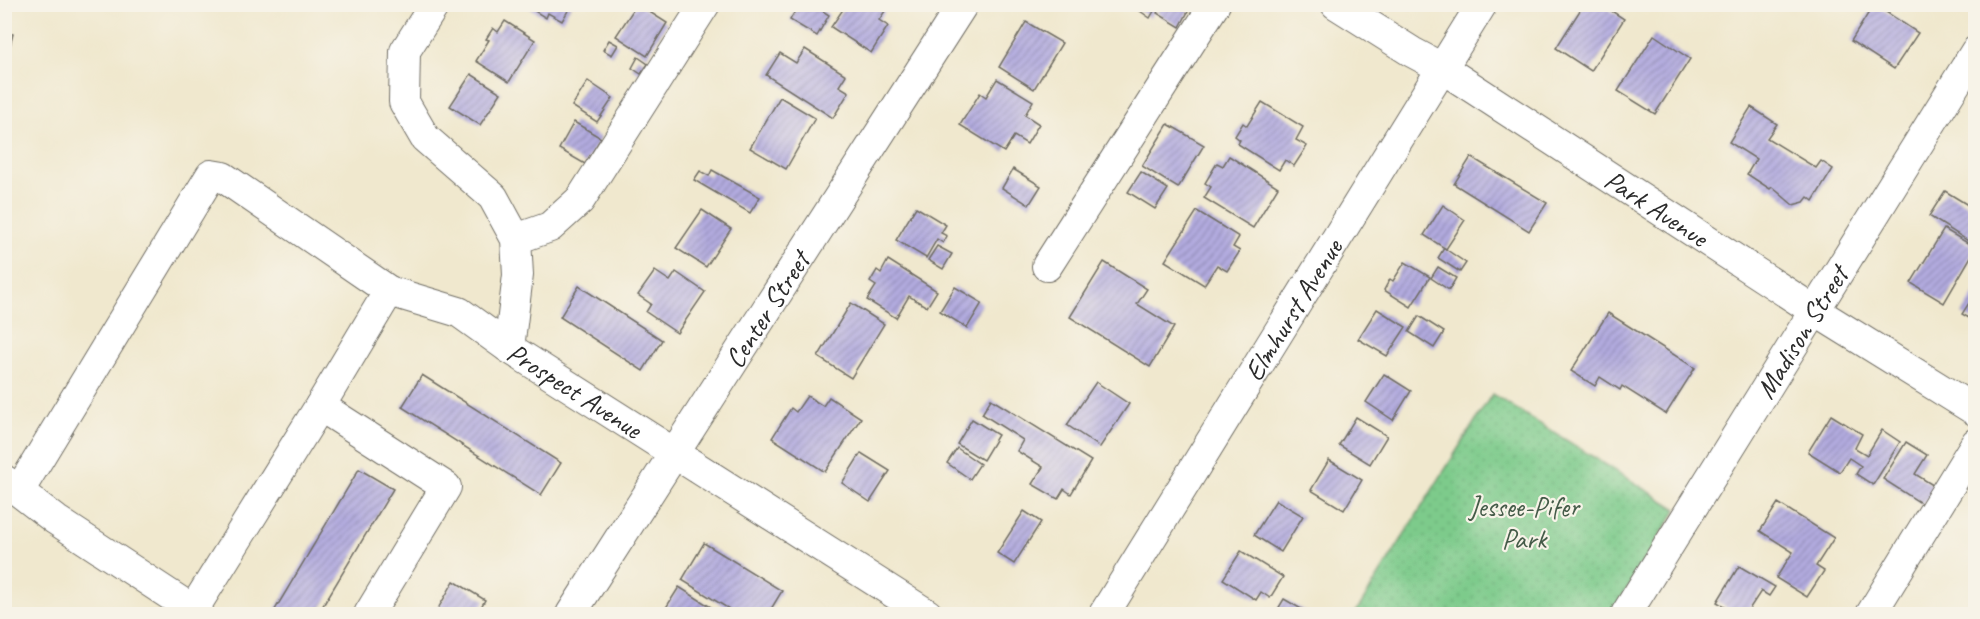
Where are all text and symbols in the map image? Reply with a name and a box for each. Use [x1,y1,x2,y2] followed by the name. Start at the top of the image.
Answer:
[1598,162,1716,256] street label: Park Avenue
[1236,231,1351,387] street label: Elmhurst Avenue
[717,242,819,374] street label: Center Street
[1748,257,1858,405] street label: Madison Street
[501,335,650,447] street label: Prospect Avenue
[1467,489,1581,556] park label: Jessee-Pifer Park

